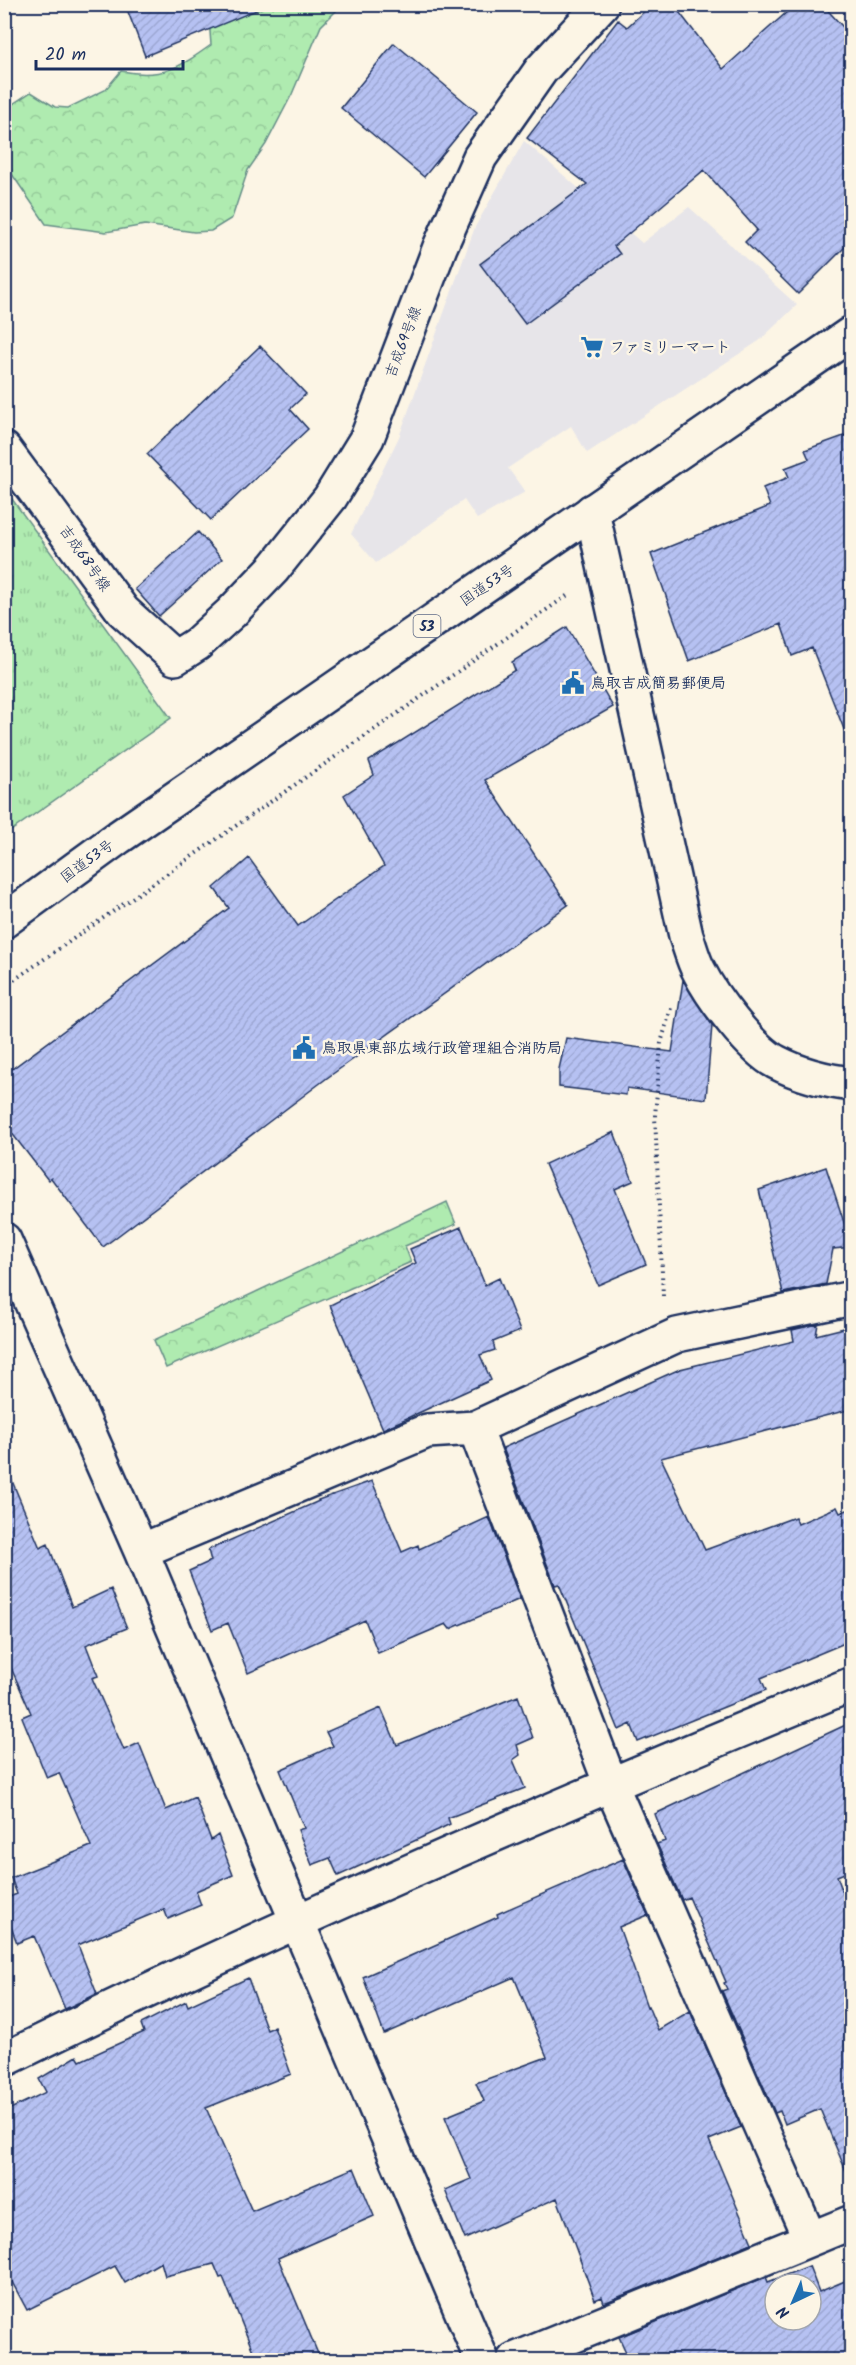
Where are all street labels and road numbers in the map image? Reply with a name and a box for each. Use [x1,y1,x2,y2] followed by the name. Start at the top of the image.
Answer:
[379,303,429,382] street label: 吉成69号線
[52,520,116,597] street label: 吉成68号線
[455,559,520,613] street label: 国道53号
[414,615,440,637] road number: 53
[56,834,120,890] street label: 国道53号

